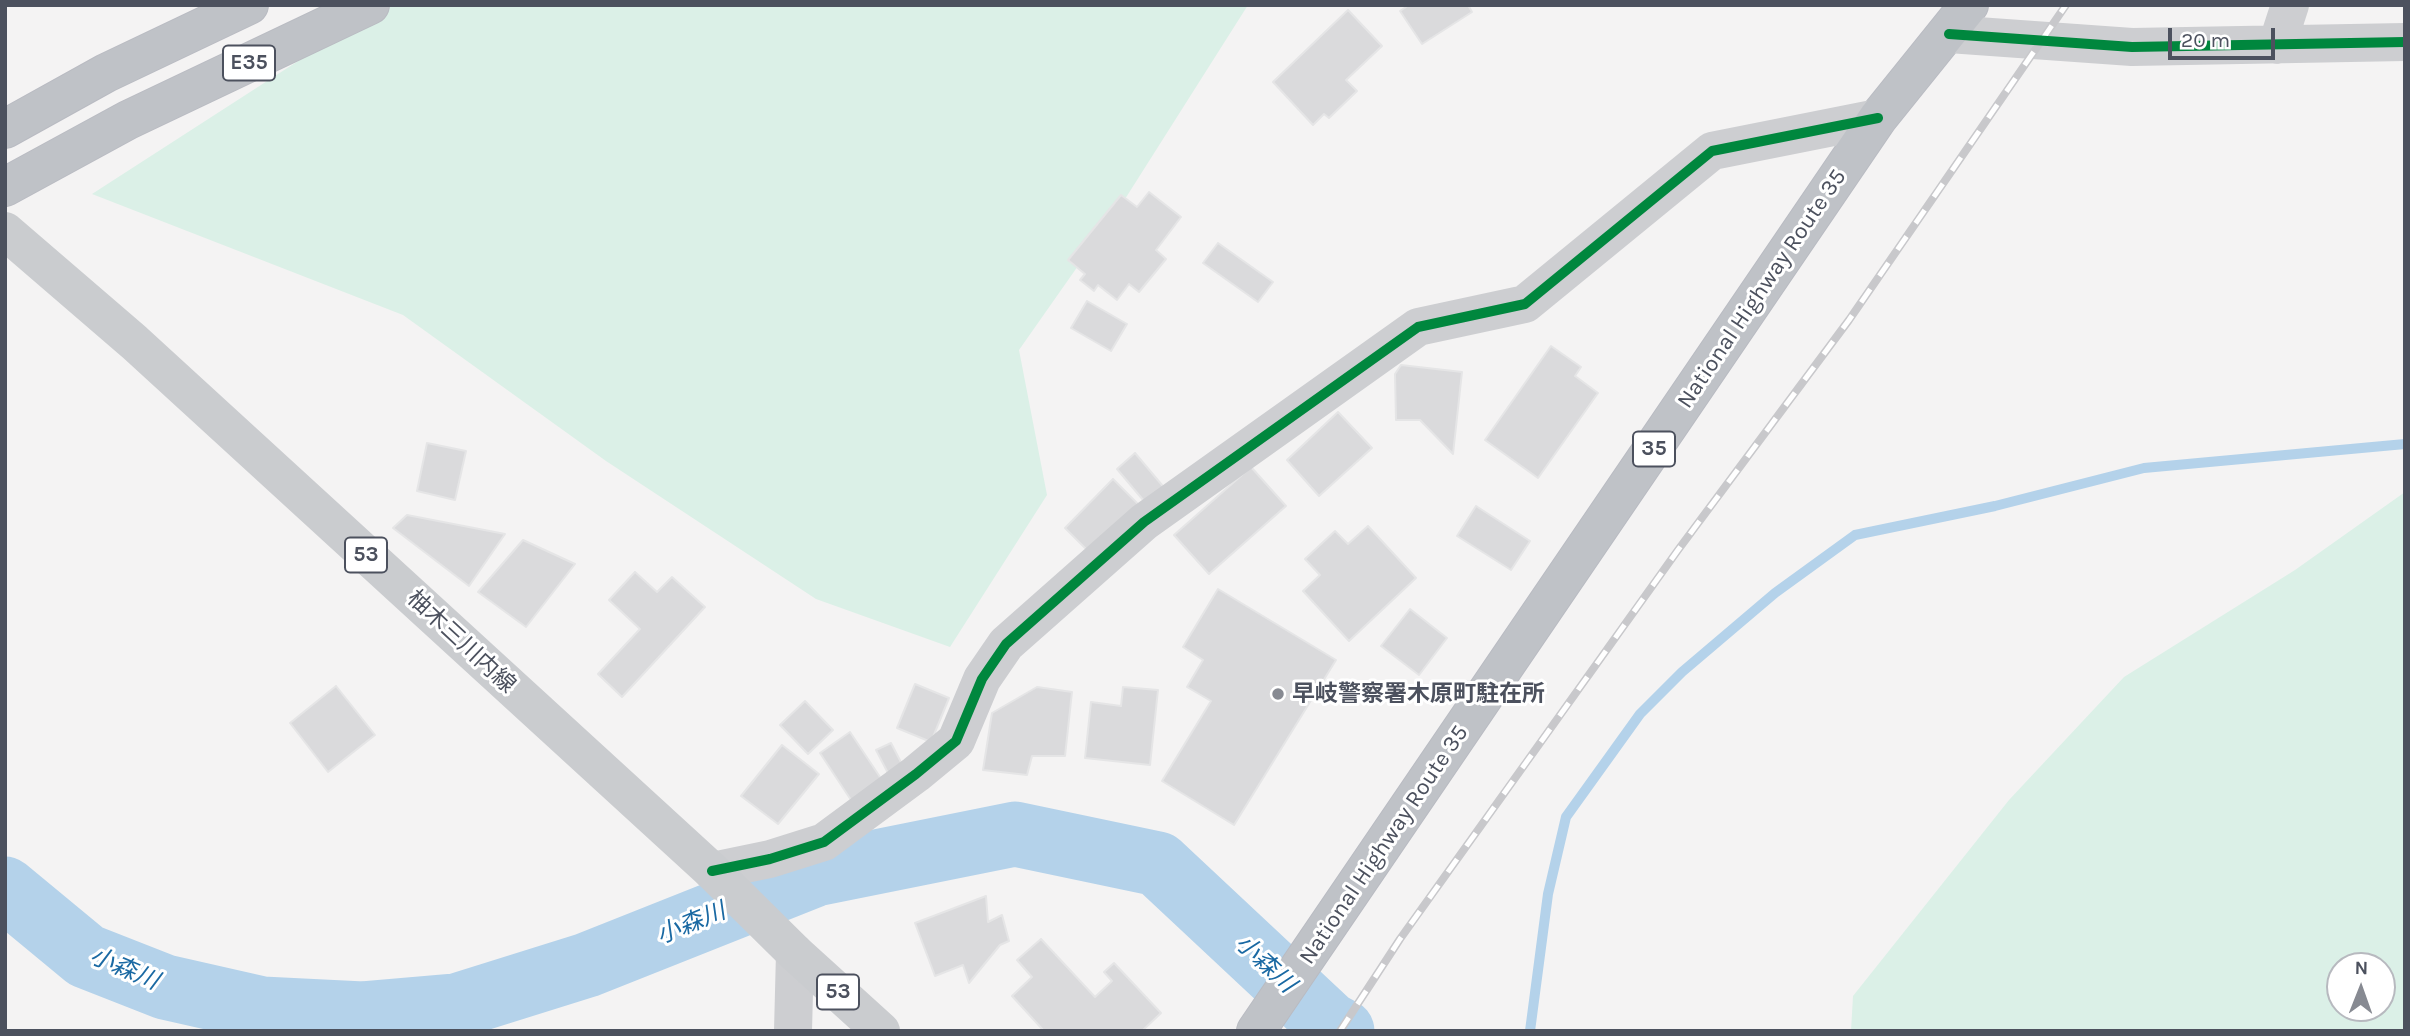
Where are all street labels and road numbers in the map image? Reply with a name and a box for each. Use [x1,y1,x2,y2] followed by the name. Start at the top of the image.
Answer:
[223,46,275,80] road number: E35
[1672,164,1852,414] street label: National Highway Route 35
[1633,432,1675,466] road number: 35
[345,538,387,572] road number: 53
[401,585,521,699] street label: 柚木三川内線
[1294,720,1474,970] street label: National Highway Route 35
[817,974,859,1010] road number: 53

